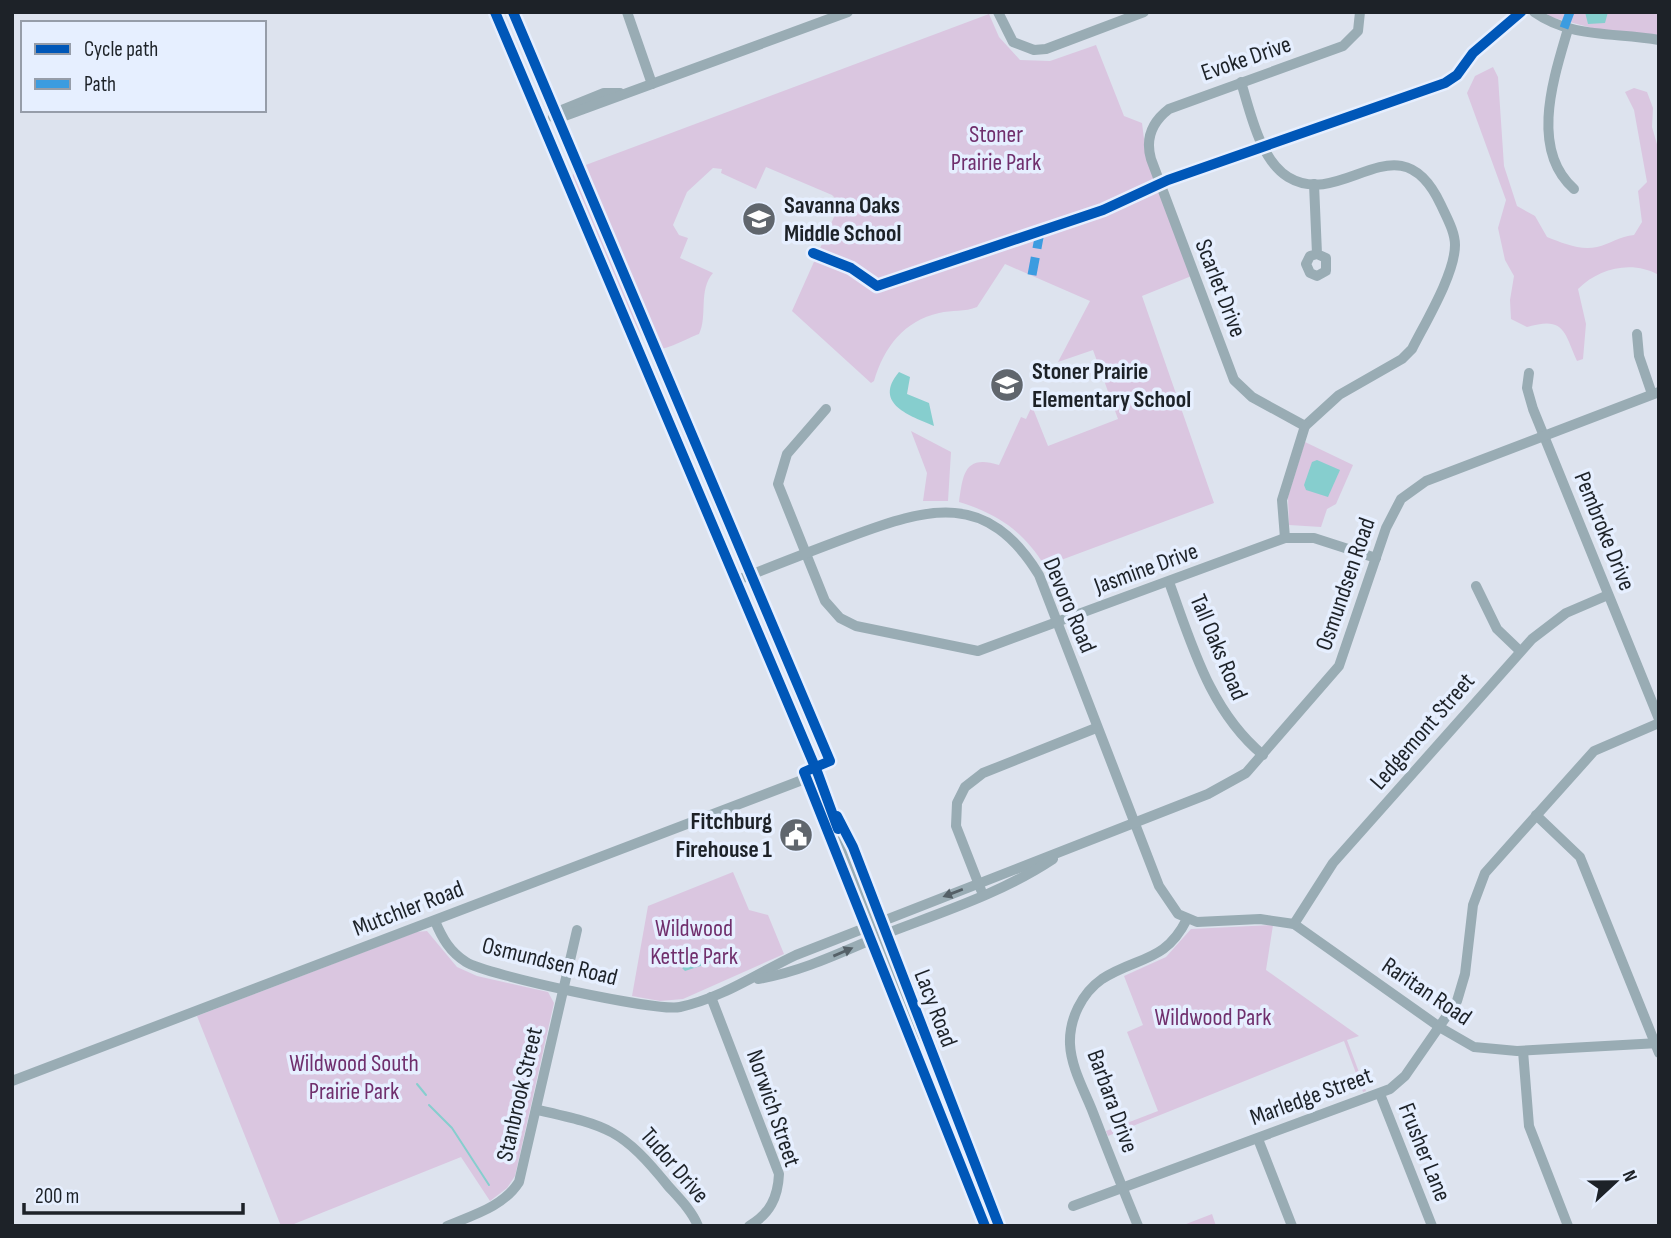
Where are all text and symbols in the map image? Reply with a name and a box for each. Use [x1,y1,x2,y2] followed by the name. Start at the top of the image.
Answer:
[21,21,266,112] legend
[1197,30,1295,87] street label: Evoke Drive
[84,37,158,62] text: Cycle path
[84,72,116,97] text: Path
[951,120,1041,177] park label: Stoner Prairie Park
[784,191,901,248] place label: Savanna Oaks Middle School
[740,200,778,238] school or university icon: Savanna Oaks Middle School
[1189,235,1252,341] street label: Scarlet Drive
[1032,357,1191,414] place label: Stoner Prairie Elementary School
[988,366,1026,404] school or university icon: Stoner Prairie Elementary School
[1568,467,1642,595] street label: Pembroke Drive
[1309,514,1382,654] street label: Osmundsen Road
[1089,536,1202,601] street label: Jasmine Drive
[1037,553,1103,657] street label: Devoro Road
[1183,590,1254,705] street label: Tall Oaks Road
[1364,667,1481,796] street label: Ledgemont Street
[675,807,773,864] place label: Fitchburg Firehouse 1
[777,816,815,854] public building icon: Fitchburg Firehouse 1
[349,874,468,943] street label: Mutchler Road
[943,888,964,899] one-way arrow
[650,914,738,971] park label: Wildwood Kettle Park
[479,931,621,992] street label: Osmundsen Road
[833,946,854,957] one-way arrow
[1376,951,1477,1032] street label: Raritan Road
[908,965,964,1051] street label: Lacy Road
[1155,1003,1271,1032] park label: Wildwood Park
[490,1024,549,1164] street label: Stanbrook Street
[740,1046,807,1170] street label: Norwich Street
[1081,1046,1145,1157] street label: Barbara Drive
[289,1049,419,1106] park label: Wildwood South Prairie Park
[1246,1061,1376,1132] street label: Marledge Street
[1392,1099,1457,1205] street label: Frusher Lane
[634,1122,715,1209] street label: Tudor Drive
[1580,1147,1650,1217] north arrow
[1617,1167,1642,1185] text: N
[24,1172,243,1216] scale bar
[35,1184,79,1209] text: 200 m

